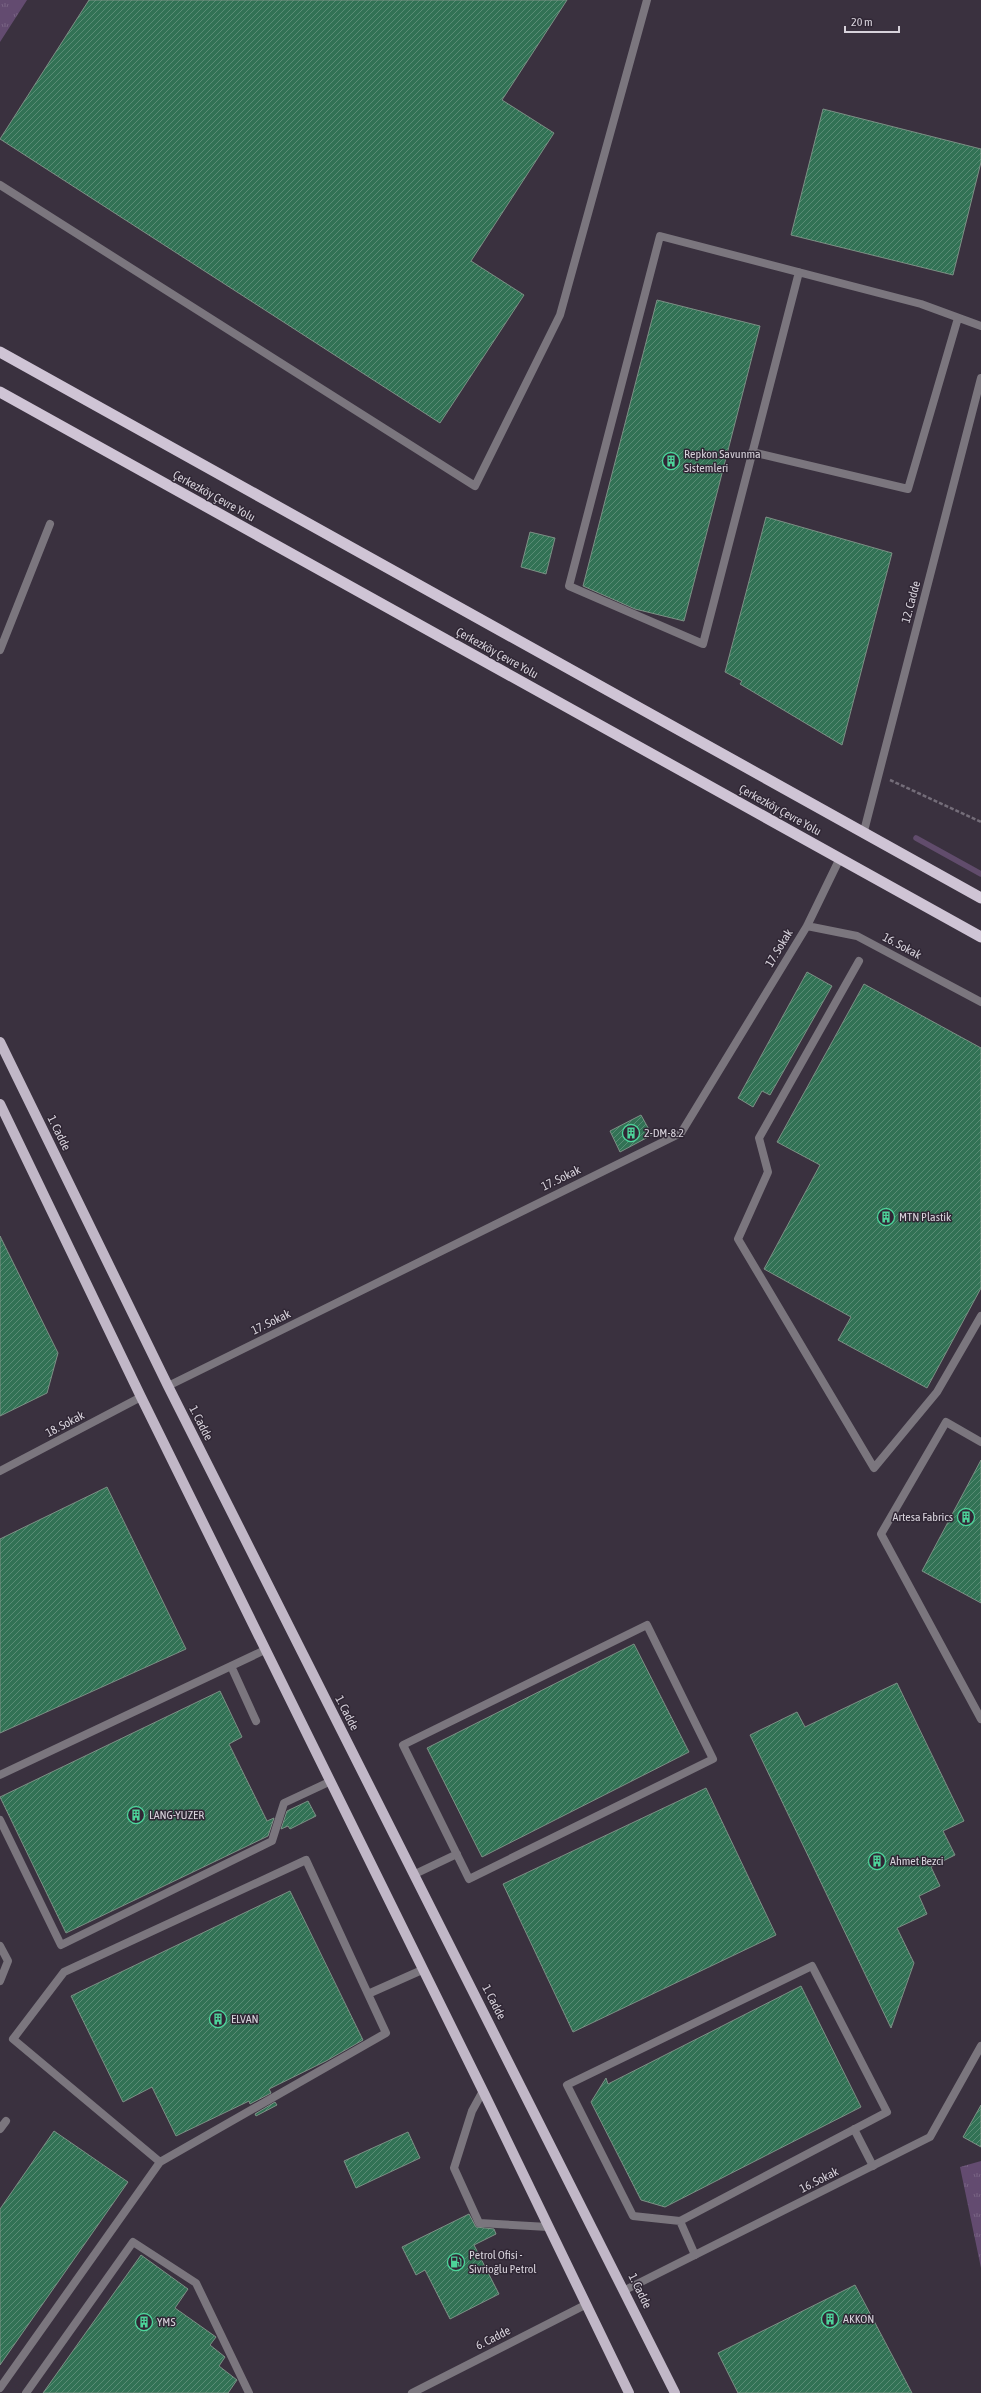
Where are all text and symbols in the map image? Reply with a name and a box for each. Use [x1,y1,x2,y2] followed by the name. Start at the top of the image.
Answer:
[845,8,899,34] scale bar
[851,15,873,29] text: 20 m
[684,447,761,475] place label: Repkon Savunma Sistemleri
[661,451,681,471] building icon: Repkon Savunma Sistemleri
[170,468,258,524] street label: Çerkezköy Çevre Yolu
[899,579,923,625] street label: 12. Cadde
[453,625,541,681] street label: Çerkezköy Çevre Yolu
[736,782,824,838] street label: Çerkezköy Çevre Yolu
[762,926,796,970] street label: 17. Sokak
[880,930,924,962] street label: 16. Sokak
[45,1113,73,1153] street label: 1. Cadde
[621,1123,641,1143] building icon: 2-DM-8.2
[644,1126,684,1140] place label: 2-DM-8.2
[539,1162,584,1193] street label: 17. Sokak
[876,1207,896,1227] building icon: MTN Plastik
[899,1210,952,1224] place label: MTN Plastik
[249,1306,294,1337] street label: 17. Sokak
[186,1403,216,1443] street label: 1. Cadde
[43,1408,87,1440] street label: 18. Sokak
[956,1507,976,1527] building icon: Artesa Fabrics
[893,1510,953,1524] place label: Artesa Fabrics
[332,1693,362,1733] street label: 1. Cadde
[126,1805,146,1825] building icon: LANG-YUZER
[149,1808,204,1822] place label: LANG-YUZER
[867,1851,887,1871] building icon: Ahmet Bezci
[890,1854,943,1868] place label: Ahmet Bezci
[479,1982,509,2022] street label: 1. Cadde
[208,2009,228,2029] building icon: ELVAN
[231,2012,259,2026] place label: ELVAN
[797,2164,841,2196] street label: 16. Sokak
[469,2248,537,2276] place label: Petrol Ofisi - Sivrioğlu Petrol
[446,2252,466,2272] fuel station icon: Petrol Ofisi - Sivrioğlu Petrol
[626,2271,654,2311] street label: 1. Cadde
[820,2309,840,2329] building icon: AKKON
[134,2312,154,2332] building icon: YMS
[843,2312,874,2326] place label: AKKON
[157,2315,175,2329] place label: YMS
[473,2323,513,2353] street label: 6. Cadde

